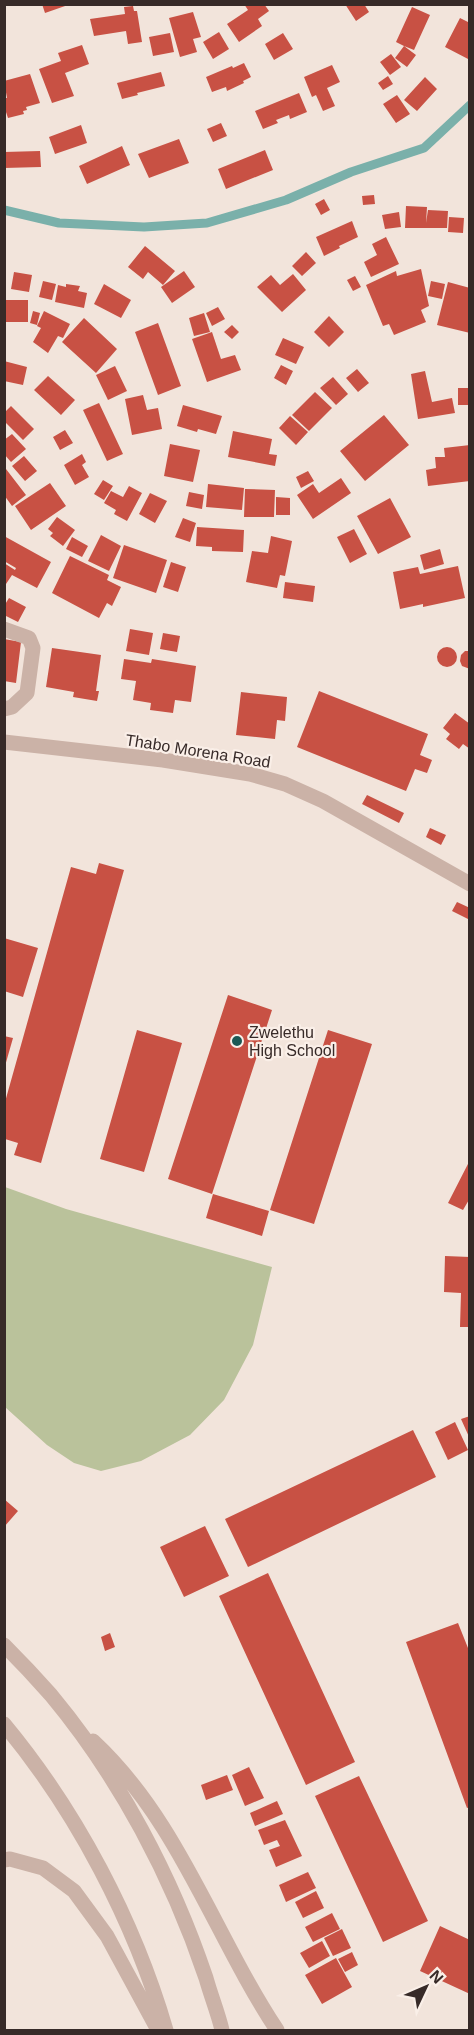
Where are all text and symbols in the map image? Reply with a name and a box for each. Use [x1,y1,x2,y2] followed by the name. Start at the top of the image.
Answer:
[124,731,272,771] street label: Thabo Morena Road
[249,1024,335,1059] place label: Zwelethu High School
[230,1034,244,1048] marker: Zwelethu High School
[396,1957,456,2017] north arrow
[426,1967,447,1987] text: N

